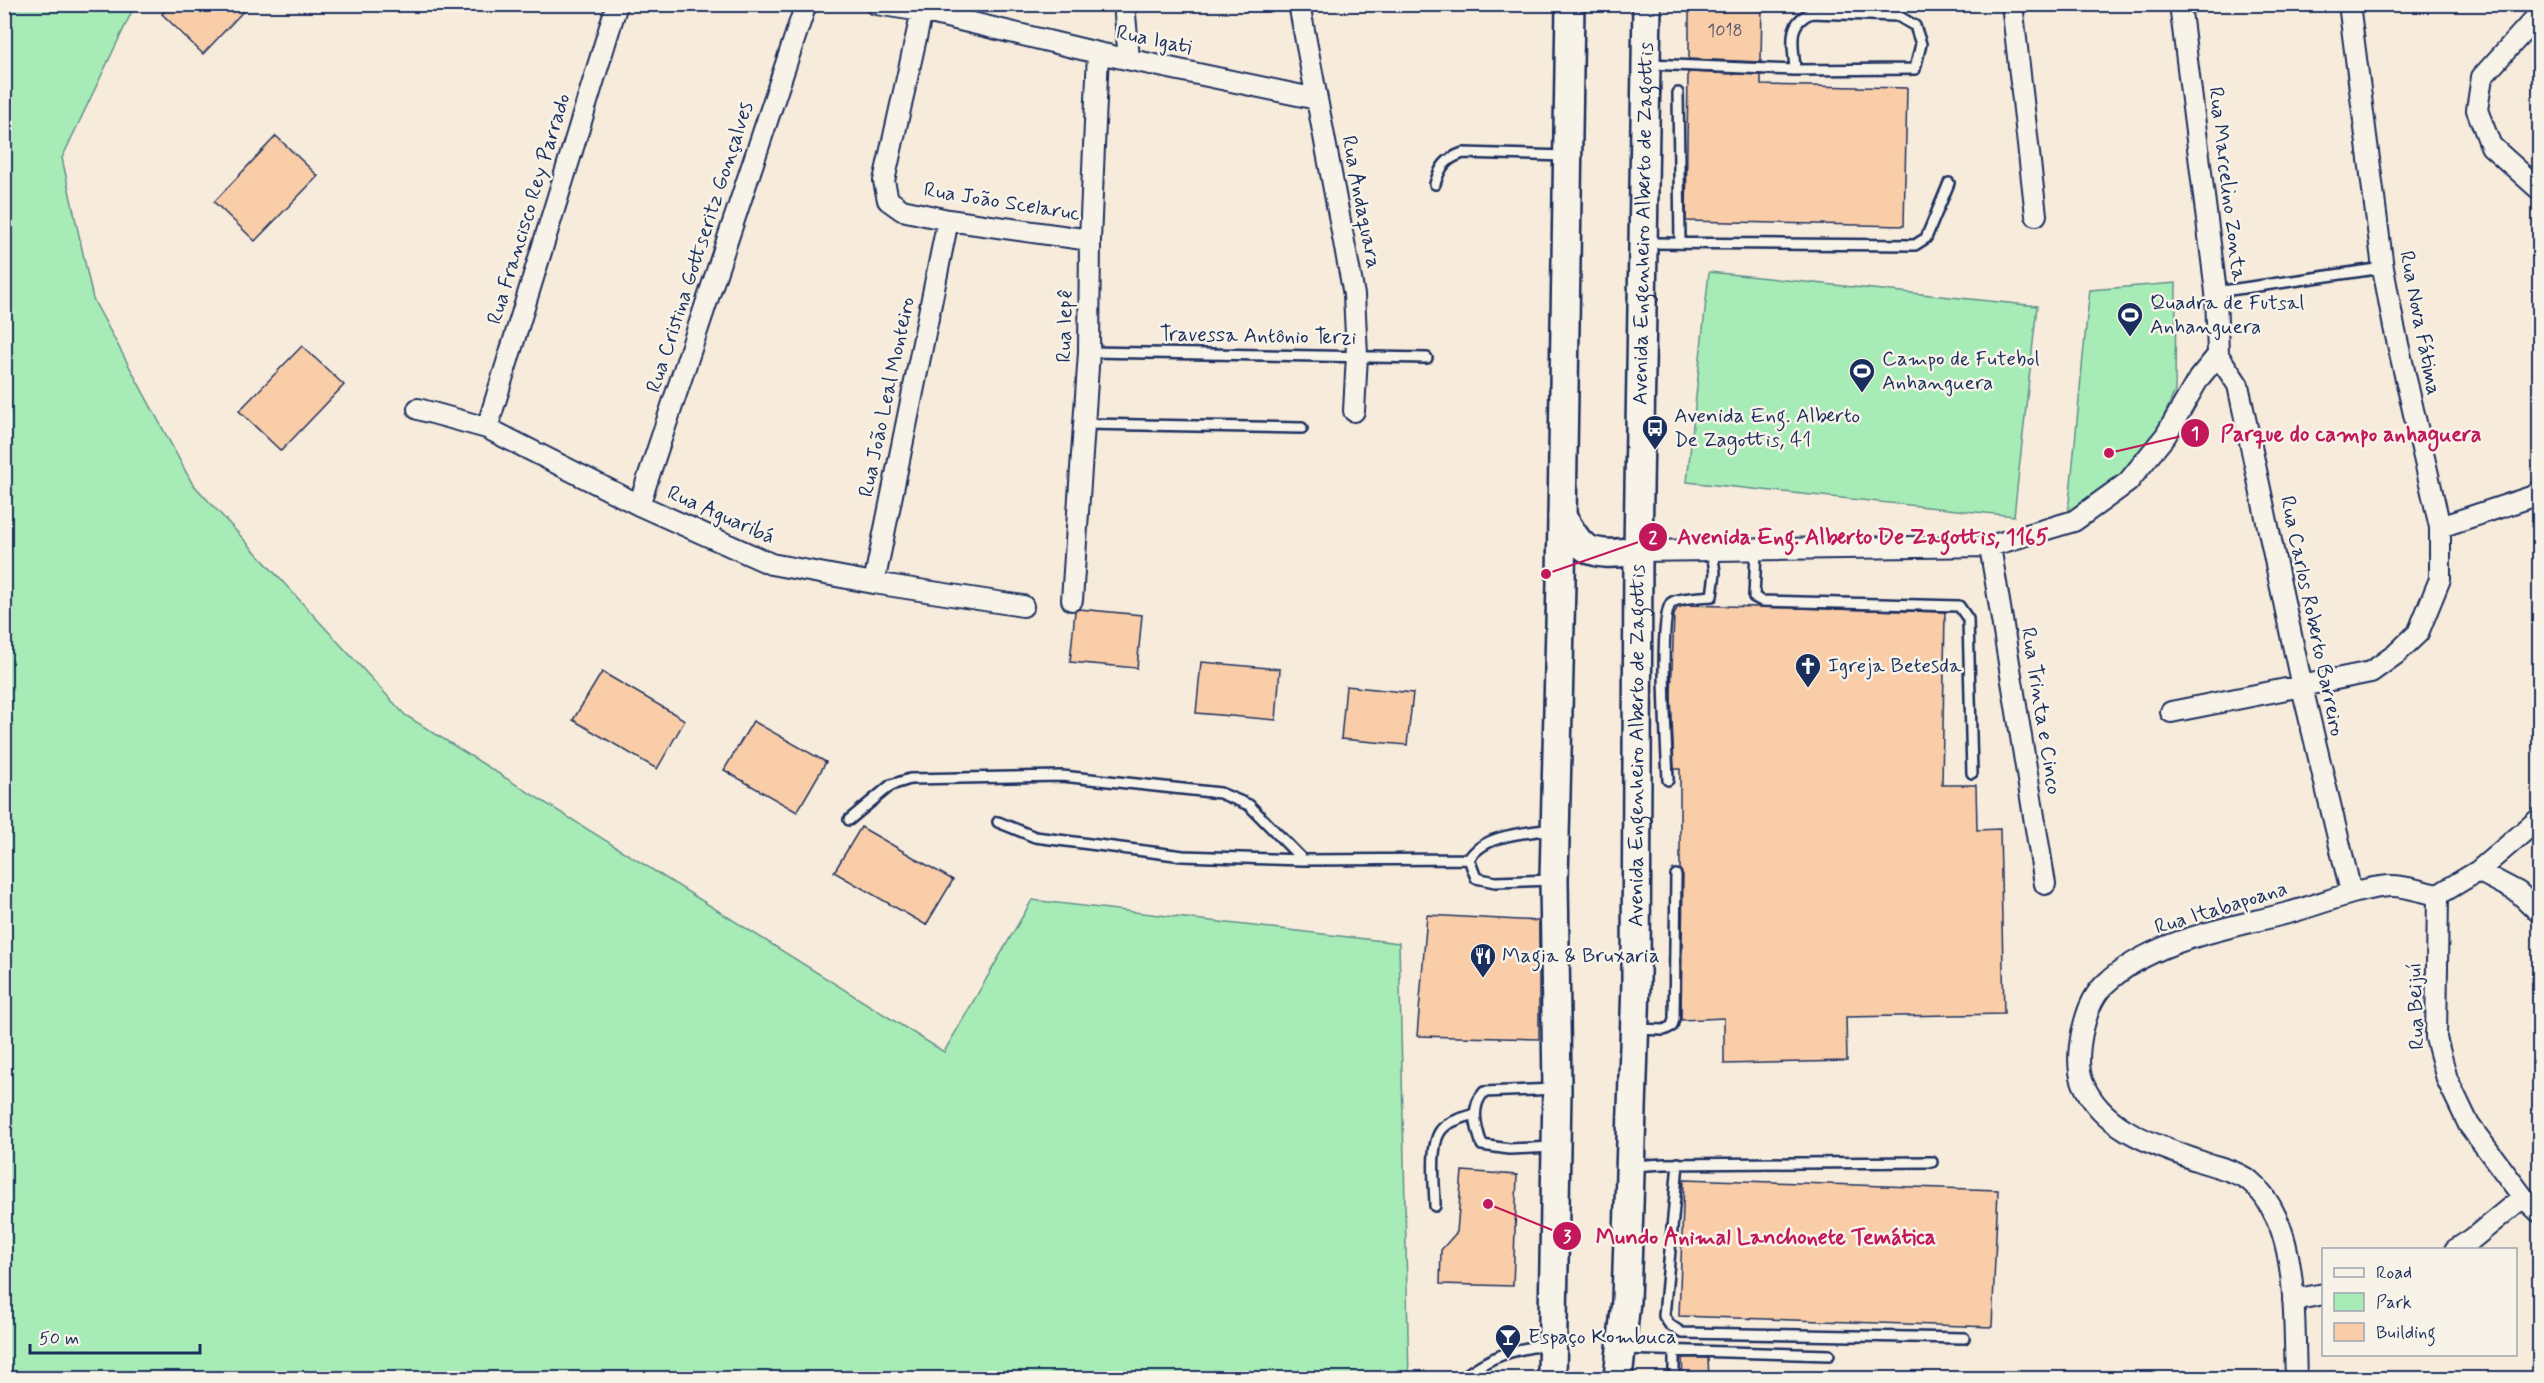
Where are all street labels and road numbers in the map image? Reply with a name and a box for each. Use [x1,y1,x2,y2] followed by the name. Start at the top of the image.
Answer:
[1114,18,1194,62] street label: Rua Igati
[1626,42,1662,405] street label: Avenida Engenheiro Alberto de Zagottis
[2201,85,2253,283] street label: Rua Marcelino Zonta
[481,90,577,328] street label: Rua Francisco Rey Parrado
[640,98,760,396] street label: Rua Cristina Gottseritz Gonçalves
[1334,133,1388,271] street label: Rua Andaquara
[922,176,1082,228] street label: Rua João Scelaruc
[2392,248,2448,398] street label: Rua Nova Fátima
[1050,289,1080,363] street label: Rua Iepê
[852,294,922,500] street label: Rua João Leal Monteiro
[1159,320,1357,352] street label: Travessa Antônio Terzi
[663,479,779,551] street label: Rua Aguaribá
[2273,493,2351,739] street label: Rua Carlos Roberto Barreiro
[1622,564,1654,927] street label: Avenida Engenheiro Alberto de Zagottis
[2014,625,2068,797] street label: Rua Trinta e Cinco
[2151,875,2291,941] street label: Rua Itabapoana
[2400,962,2432,1050] street label: Rua Beijuí

